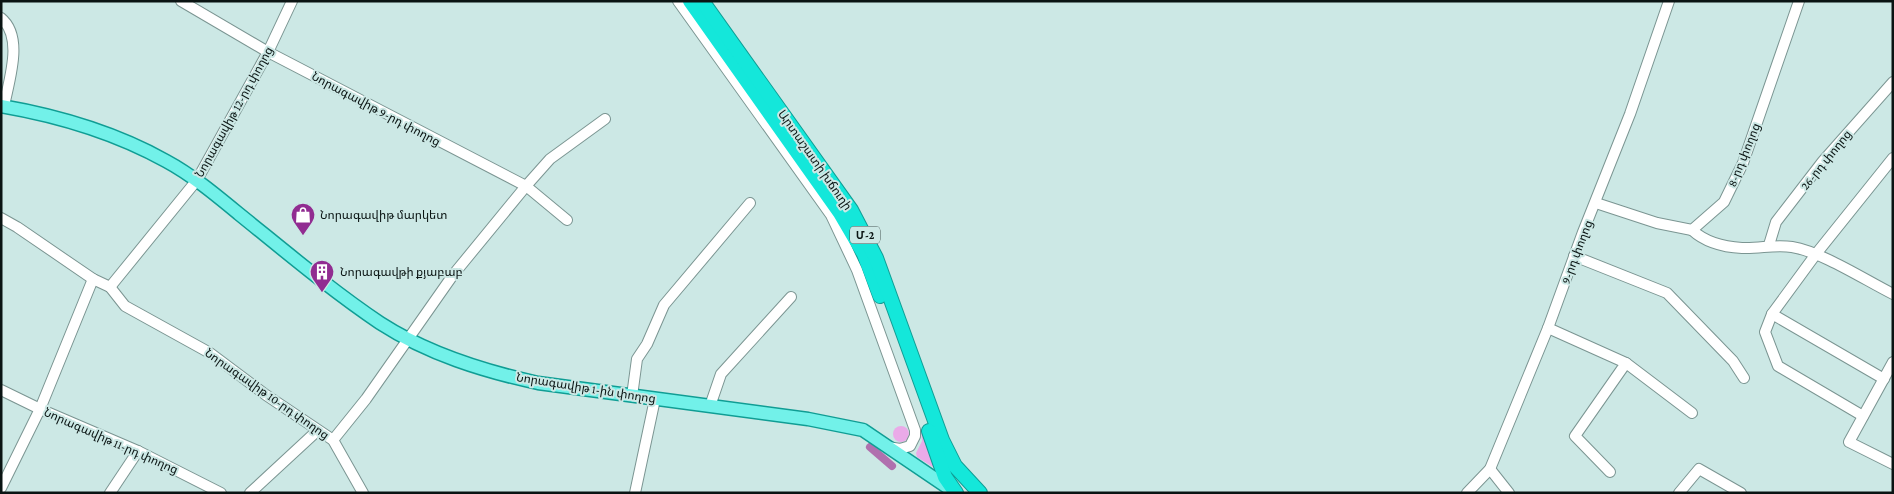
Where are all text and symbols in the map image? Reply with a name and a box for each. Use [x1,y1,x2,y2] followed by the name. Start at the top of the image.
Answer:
[192,44,276,180] street label: Նորագավիթ 12-րդ փողոց
[309,69,443,149] street label: Նորագավիթ 9-րդ փողոց
[775,107,855,213] street label: Արտաշատի խճուղի
[1725,121,1763,189] street label: 8-րդ փողոց
[1798,127,1854,193] street label: 26-րդ փողոց
[290,202,316,236] shop icon: Նորագավիթ մարկետ
[320,208,447,222] place label: Նորագավիթ մարկետ
[1558,218,1596,286] street label: 9-րդ փողոց
[850,226,880,244] road number: Մ-2
[309,259,335,293] building icon: Նորագավթի քյաբաբ
[340,265,463,279] place label: Նորագավթի քյաբաբ
[202,346,332,442] street label: Նորագավիթ 10-րդ փողոց
[515,370,657,406] street label: Նորագավիթ 1-ին փողոց
[42,405,180,477] street label: Նորագավիթ 11-րդ փողոց

